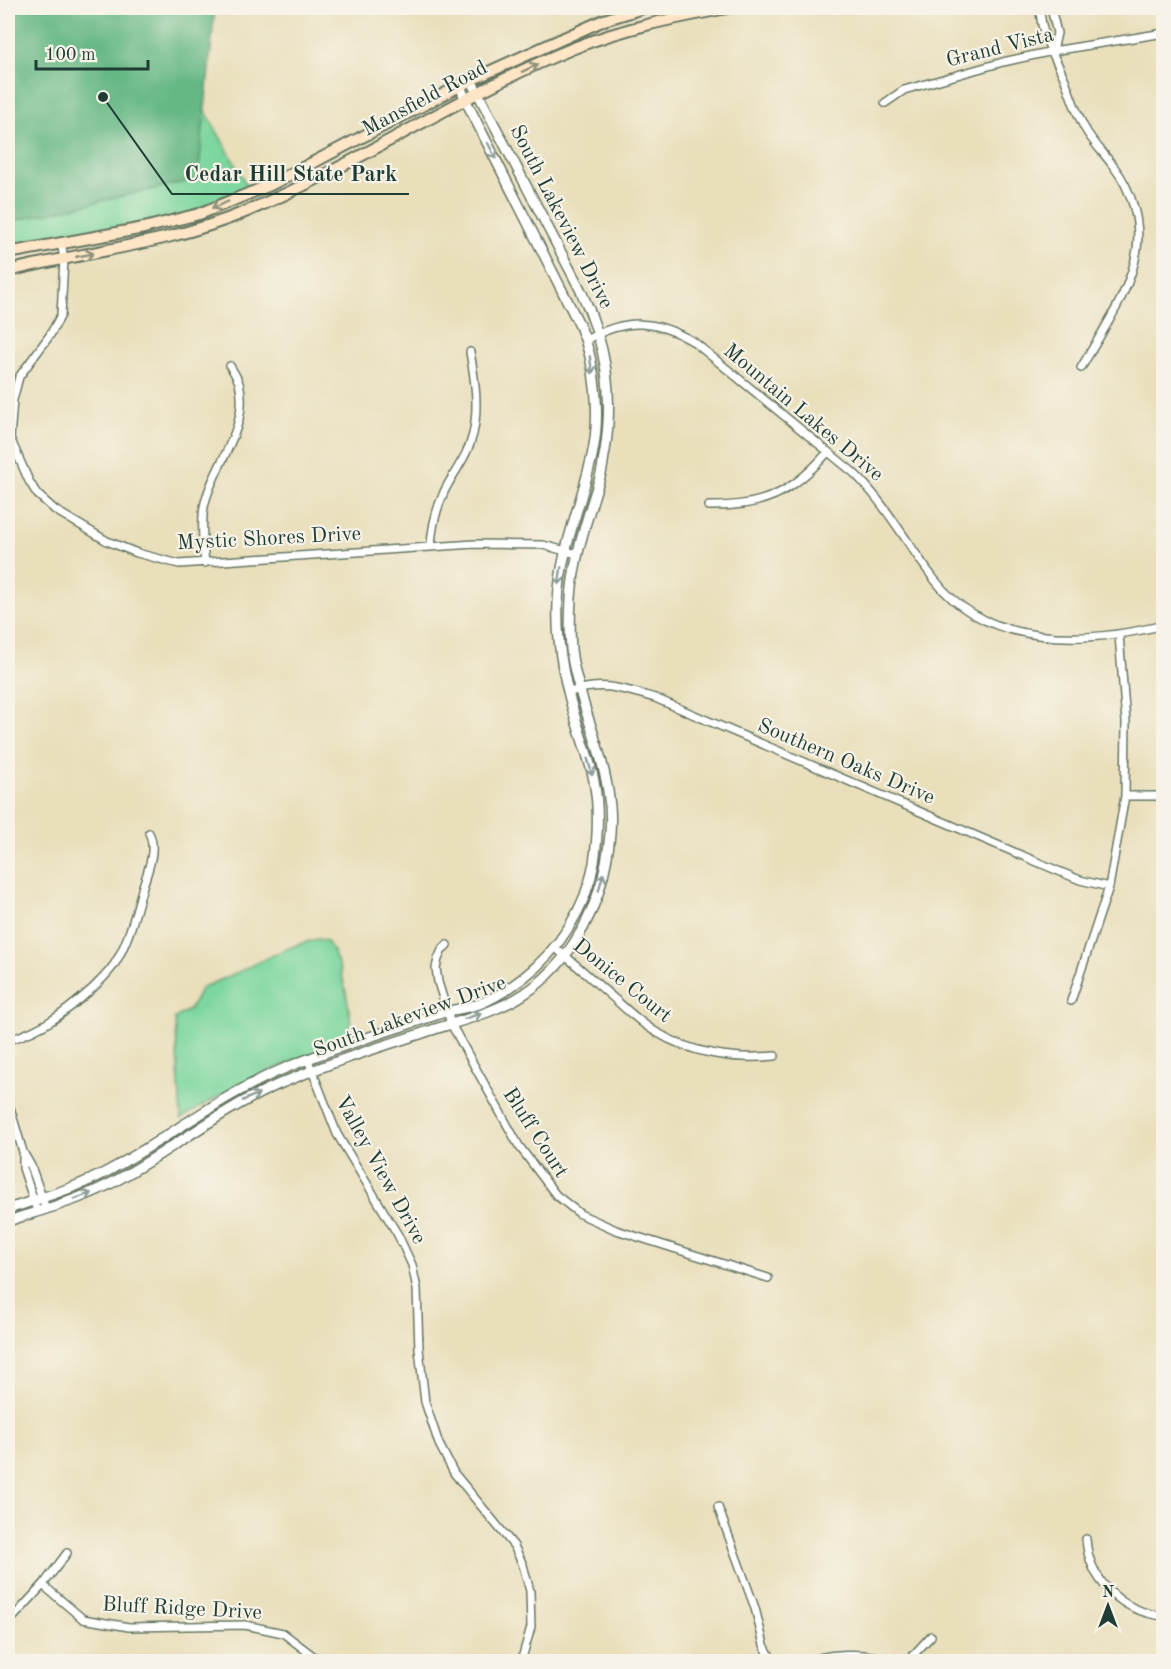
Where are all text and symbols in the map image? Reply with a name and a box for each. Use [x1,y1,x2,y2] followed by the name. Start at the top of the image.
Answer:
[944,24,1056,72] street label: Grand Vista
[36,33,148,71] scale bar
[45,46,96,64] text: 100 m
[359,57,491,141] street label: Mansfield Road
[521,62,539,73] one-way arrow
[505,122,617,312] street label: South Lakeview Drive
[487,141,498,159] one-way arrow
[172,154,409,194] callout: Cedar Hill State Park
[185,164,397,186] text: Cedar Hill State Park
[212,200,230,211] one-way arrow
[75,249,94,260] one-way arrow
[719,340,887,486] street label: Mountain Lakes Drive
[586,355,597,374] one-way arrow
[176,524,362,554] street label: Mystic Shores Drive
[555,566,566,586] one-way arrow
[754,715,938,809] street label: Southern Oaks Drive
[585,757,596,776] one-way arrow
[596,873,608,892] one-way arrow
[569,935,675,1027] street label: Donice Court
[311,972,509,1062] street label: South Lakeview Drive
[463,1009,482,1020] one-way arrow
[498,1084,572,1182] street label: Bluff Court
[241,1091,259,1102] one-way arrow
[331,1092,429,1248] street label: Valley View Drive
[73,1189,92,1200] one-way arrow
[1078,1576,1138,1636] north arrow
[1102,1585,1115,1601] text: N
[102,1594,262,1624] street label: Bluff Ridge Drive

